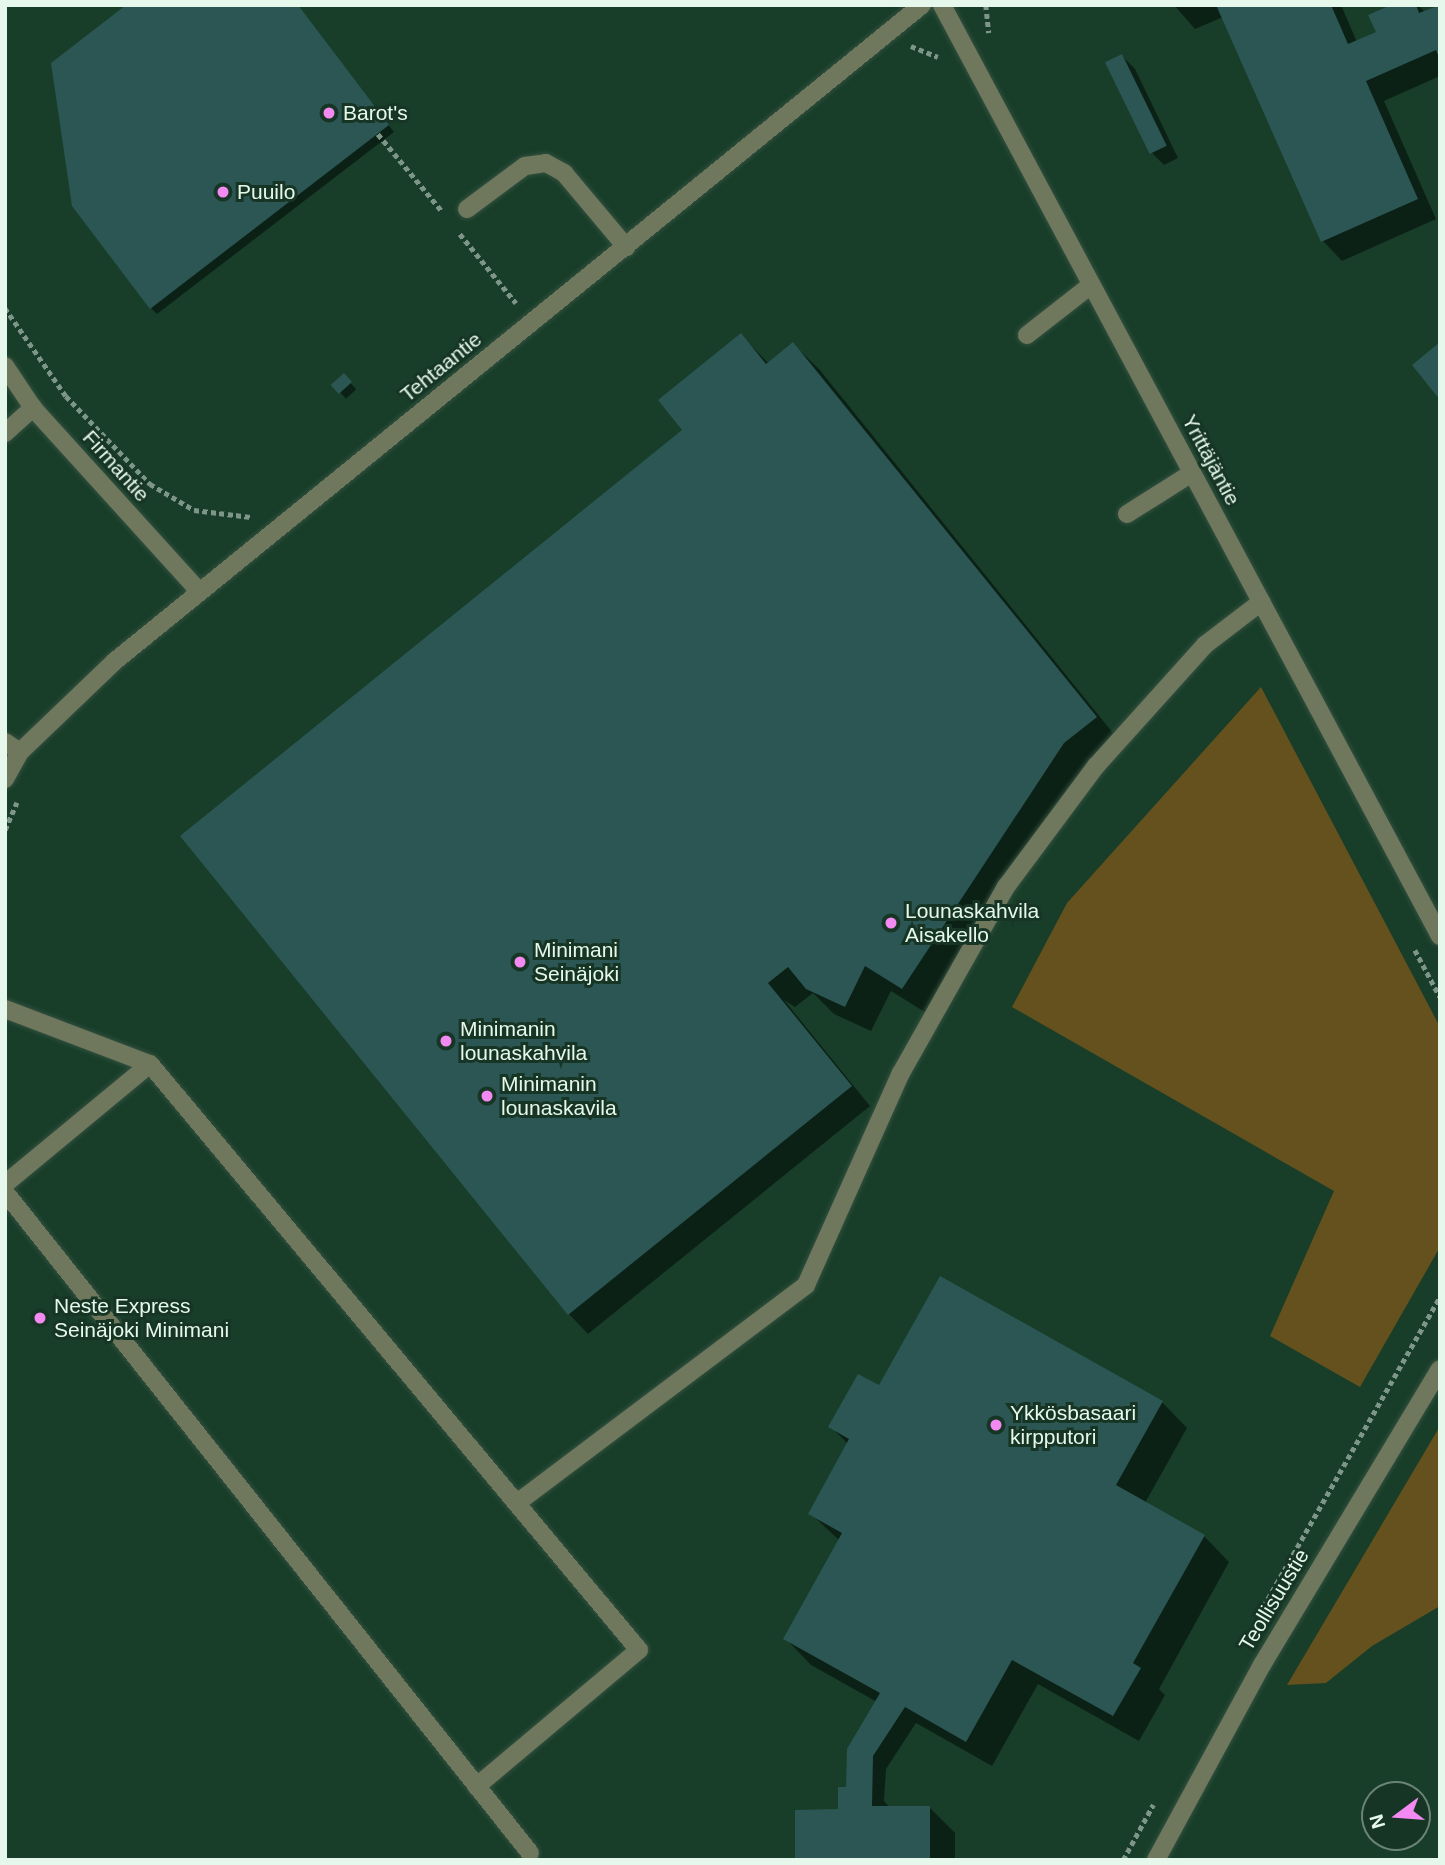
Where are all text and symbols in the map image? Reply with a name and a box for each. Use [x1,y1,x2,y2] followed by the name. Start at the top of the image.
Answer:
[343,100,408,126] place label: Barot's
[321,105,337,121] marker: Barot's
[237,179,295,205] place label: Puuilo
[215,184,231,200] marker: Puuilo
[395,327,487,407] street label: Tehtaantie
[1177,410,1245,510] street label: Yrittäjäntie
[77,425,155,507] street label: Firmantie
[905,898,1039,948] place label: Lounaskahvila Aisakello
[883,915,899,931] marker: Lounaskahvila Aisakello
[534,937,619,987] place label: Minimani Seinäjoki
[512,954,528,970] marker: Minimani Seinäjoki
[460,1016,587,1066] place label: Minimanin lounaskahvila
[438,1033,454,1049] marker: Minimanin lounaskahvila
[501,1071,617,1121] place label: Minimanin lounaskavila
[479,1088,495,1104] marker: Minimanin lounaskavila
[54,1293,229,1343] place label: Neste Express Seinäjoki Minimani
[32,1310,48,1326] marker: Neste Express Seinäjoki Minimani
[1010,1400,1136,1450] place label: Ykkösbasaari kirpputori
[988,1417,1004,1433] marker: Ykkösbasaari kirpputori
[1234,1544,1314,1656] street label: Teollisuustie
[1361,1781,1431,1851] north arrow
[1365,1812,1389,1831] text: N

